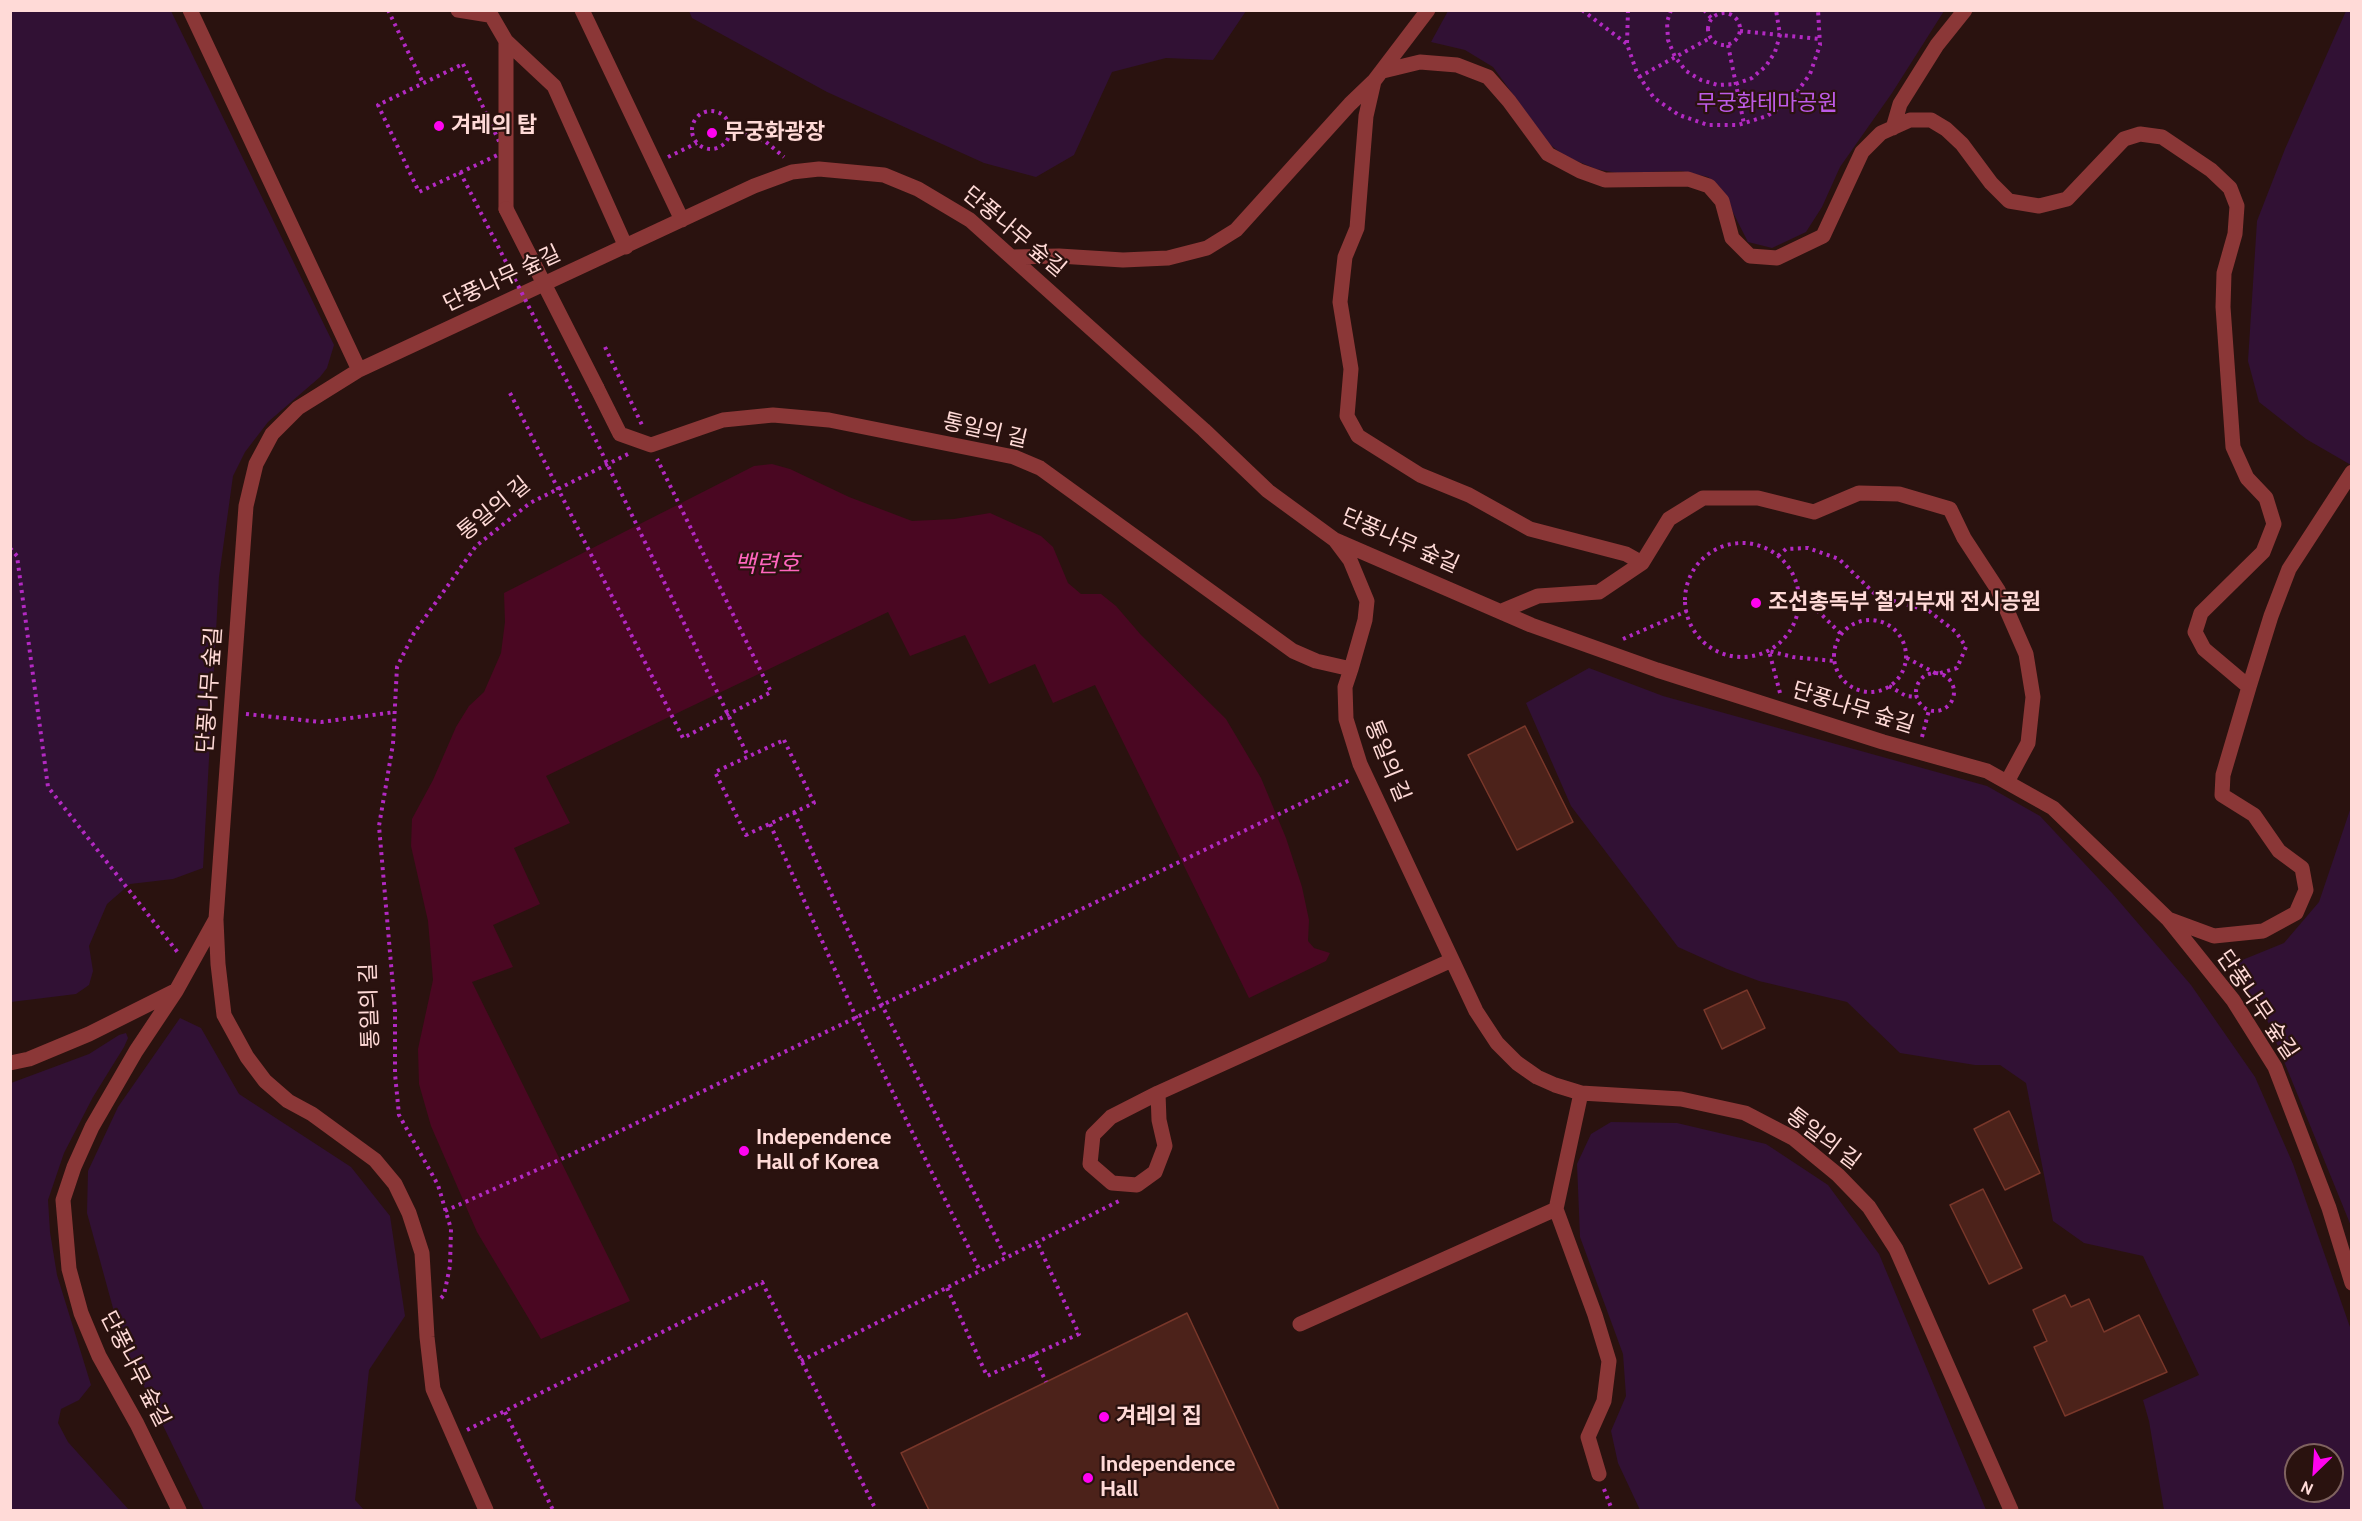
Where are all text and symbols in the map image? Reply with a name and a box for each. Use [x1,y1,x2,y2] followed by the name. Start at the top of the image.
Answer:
[1696,91,1838,117] park label: 무궁화테마공원
[451,113,537,139] place label: 겨레의 탑
[432,119,446,133] marker: 겨레의 탑
[724,120,825,146] place label: 무궁화광장
[705,126,719,140] marker: 무궁화광장
[957,181,1071,283] street label: 단풍나무 숲길
[439,240,565,318] street label: 단풍나무 숲길
[940,408,1030,454] street label: 통일의 길
[452,472,536,546] street label: 통일의 길
[1337,503,1463,579] street label: 단풍나무 숲길
[734,551,800,579] water label: 백련호
[1768,590,2041,616] place label: 조선총독부 철거부재 전시공원
[1749,596,1763,610] marker: 조선총독부 철거부재 전시공원
[192,626,228,754] street label: 단풍나무 숲길
[1789,677,1917,739] street label: 단풍나무 숲길
[1359,716,1415,806] street label: 통일의 길
[2211,945,2303,1065] street label: 단풍나무 숲길
[355,963,385,1049] street label: 통일의 길
[1781,1103,1865,1175] street label: 통일의 길
[756,1125,891,1176] place label: Independence Hall of Korea
[737,1144,751,1158] marker: Independence Hall of Korea
[95,1307,175,1431] street label: 단풍나무 숲길
[1116,1404,1202,1430] place label: 겨레의 집
[1097,1410,1111,1424] marker: 겨레의 집
[2284,1443,2344,1503] north arrow
[1100,1452,1235,1504] place label: Independence Hall
[1081,1471,1095,1485] marker: Independence Hall
[2298,1477,2316,1499] text: N

